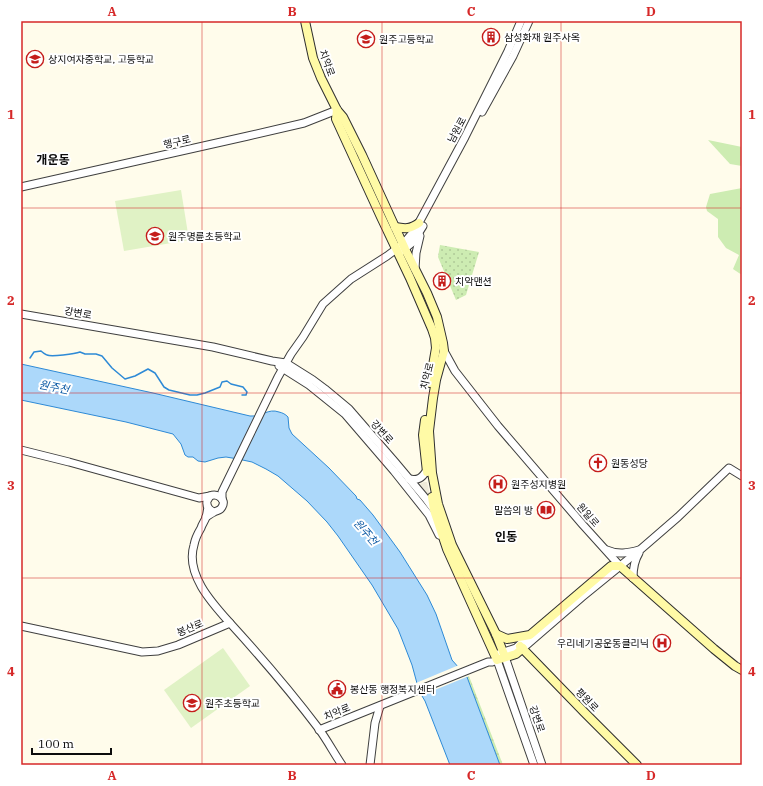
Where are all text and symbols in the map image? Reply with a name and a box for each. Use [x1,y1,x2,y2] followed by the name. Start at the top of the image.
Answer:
[107,3,117,20] text: A
[287,3,297,20] text: B
[467,3,476,20] text: C
[646,3,656,20] text: D
[481,27,501,47] building icon: 삼성화재 원주사옥
[356,29,376,49] school or university icon: 원주고등학교
[504,31,580,44] place label: 삼성화재 원주사옥
[379,33,434,46] place label: 원주고등학교
[316,48,338,78] street label: 치악로
[25,49,45,69] school or university icon: 상지여자중학교, 고등학교
[48,53,154,66] place label: 상지여자중학교, 고등학교
[7,106,15,123] text: 1
[748,106,756,123] text: 1
[445,115,469,145] street label: 남원로
[162,133,192,151] street label: 행구로
[36,152,70,167] district label: 개운동
[145,226,165,246] school or university icon: 원주명륜초등학교
[168,230,242,243] place label: 원주명륜초등학교
[432,271,452,291] building icon: 치악맨션
[455,275,492,288] place label: 치악맨션
[7,292,15,309] text: 2
[748,292,756,309] text: 2
[63,304,93,322] street label: 강변로
[417,361,437,391] street label: 치악로
[38,377,72,397] water label: 원주천
[368,417,396,447] street label: 강변로
[588,453,608,473] church icon: 원동성당
[611,457,648,470] place label: 원동성당
[488,474,508,494] hospital icon: 원주성지병원
[7,477,15,494] text: 3
[748,477,756,494] text: 3
[511,478,566,491] place label: 원주성지병원
[536,500,556,520] library icon: 말씀의 방
[574,500,602,530] street label: 원일로
[494,504,533,517] place label: 말씀의 방
[351,516,382,549] water label: 원주천
[495,529,517,544] district label: 인동
[175,617,205,639] street label: 봉산로
[652,633,672,653] hospital icon: 우리네기공운동클리닉
[557,637,649,650] place label: 우리네기공운동클리닉
[7,663,15,680] text: 4
[748,663,756,680] text: 4
[327,679,347,699] public building icon: 봉산동 행정복지센터
[350,683,435,696] place label: 봉산동 행정복지센터
[573,686,601,714] street label: 평원로
[182,693,202,713] school or university icon: 원주초등학교
[205,697,260,710] place label: 원주초등학교
[322,701,352,723] street label: 치악로
[526,704,548,734] street label: 강변로
[32,730,111,756] scale bar
[38,736,74,751] text: 100 m
[107,767,117,784] text: A
[287,767,297,784] text: B
[467,767,476,784] text: C
[646,767,656,784] text: D

